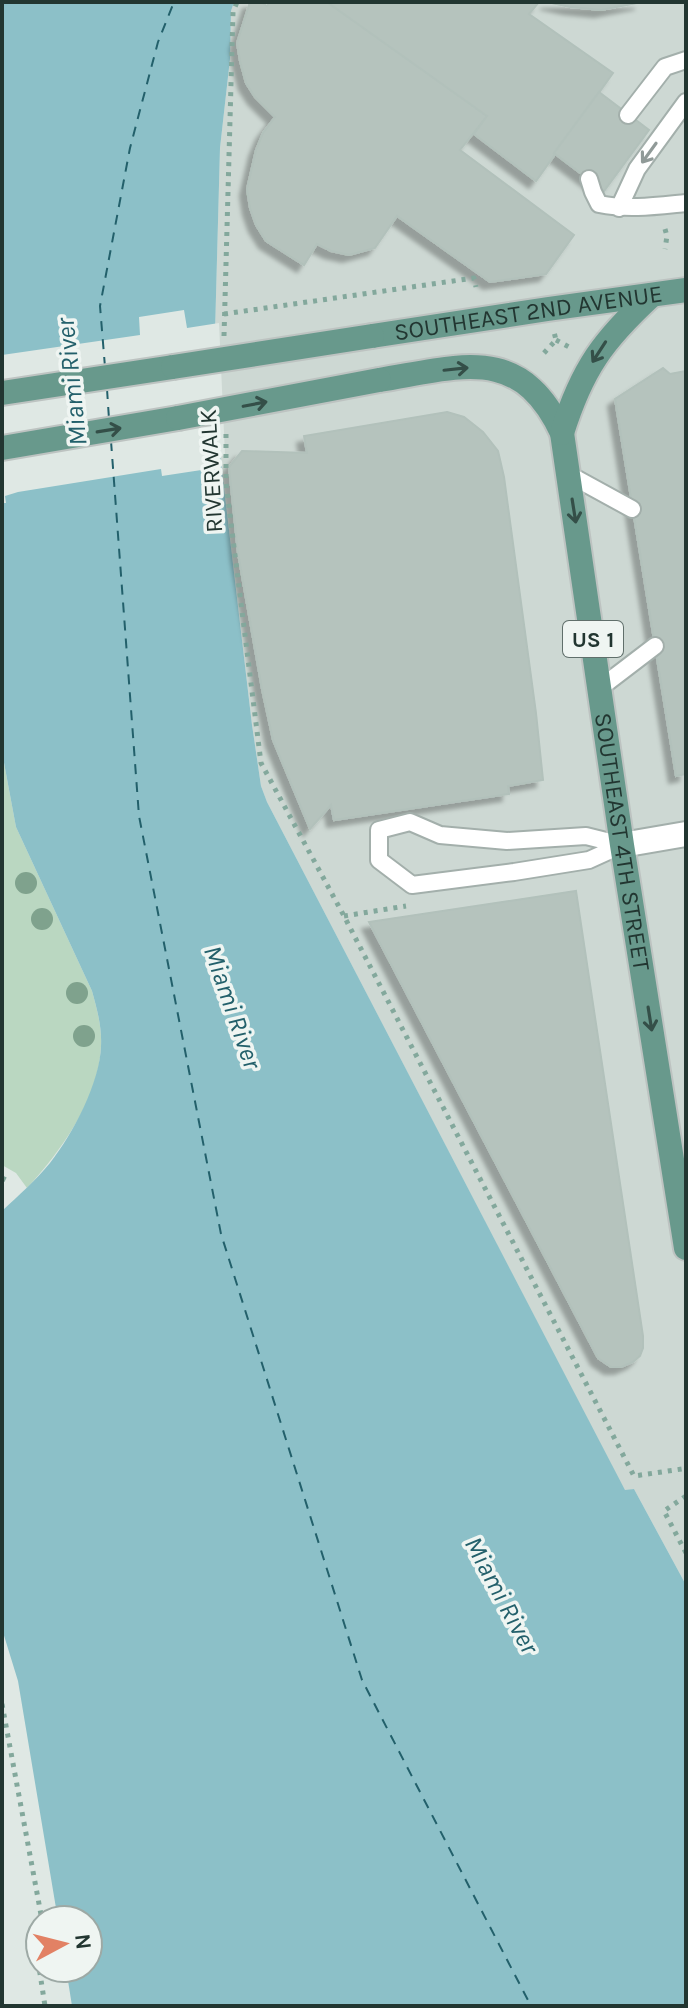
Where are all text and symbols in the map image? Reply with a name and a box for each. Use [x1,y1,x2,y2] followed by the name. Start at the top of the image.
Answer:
[641,141,657,163] one-way arrow
[392,279,664,346] street label: SOUTHEAST 2ND AVENUE
[49,315,94,447] water label: Miami River
[591,340,607,363] one-way arrow
[442,361,469,376] one-way arrow
[241,396,267,411] one-way arrow
[194,408,228,533] street label: RIVERWALK
[95,422,121,437] one-way arrow
[567,497,582,523] one-way arrow
[563,621,623,657] road number: US 1
[589,711,656,973] street label: SOUTHEAST 4TH STREET
[197,941,268,1074] water label: Miami River
[643,1006,658,1031] one-way arrow
[458,1531,546,1660] water label: Miami River
[24,1904,104,1984] north arrow
[69,1932,97,1951] text: N

